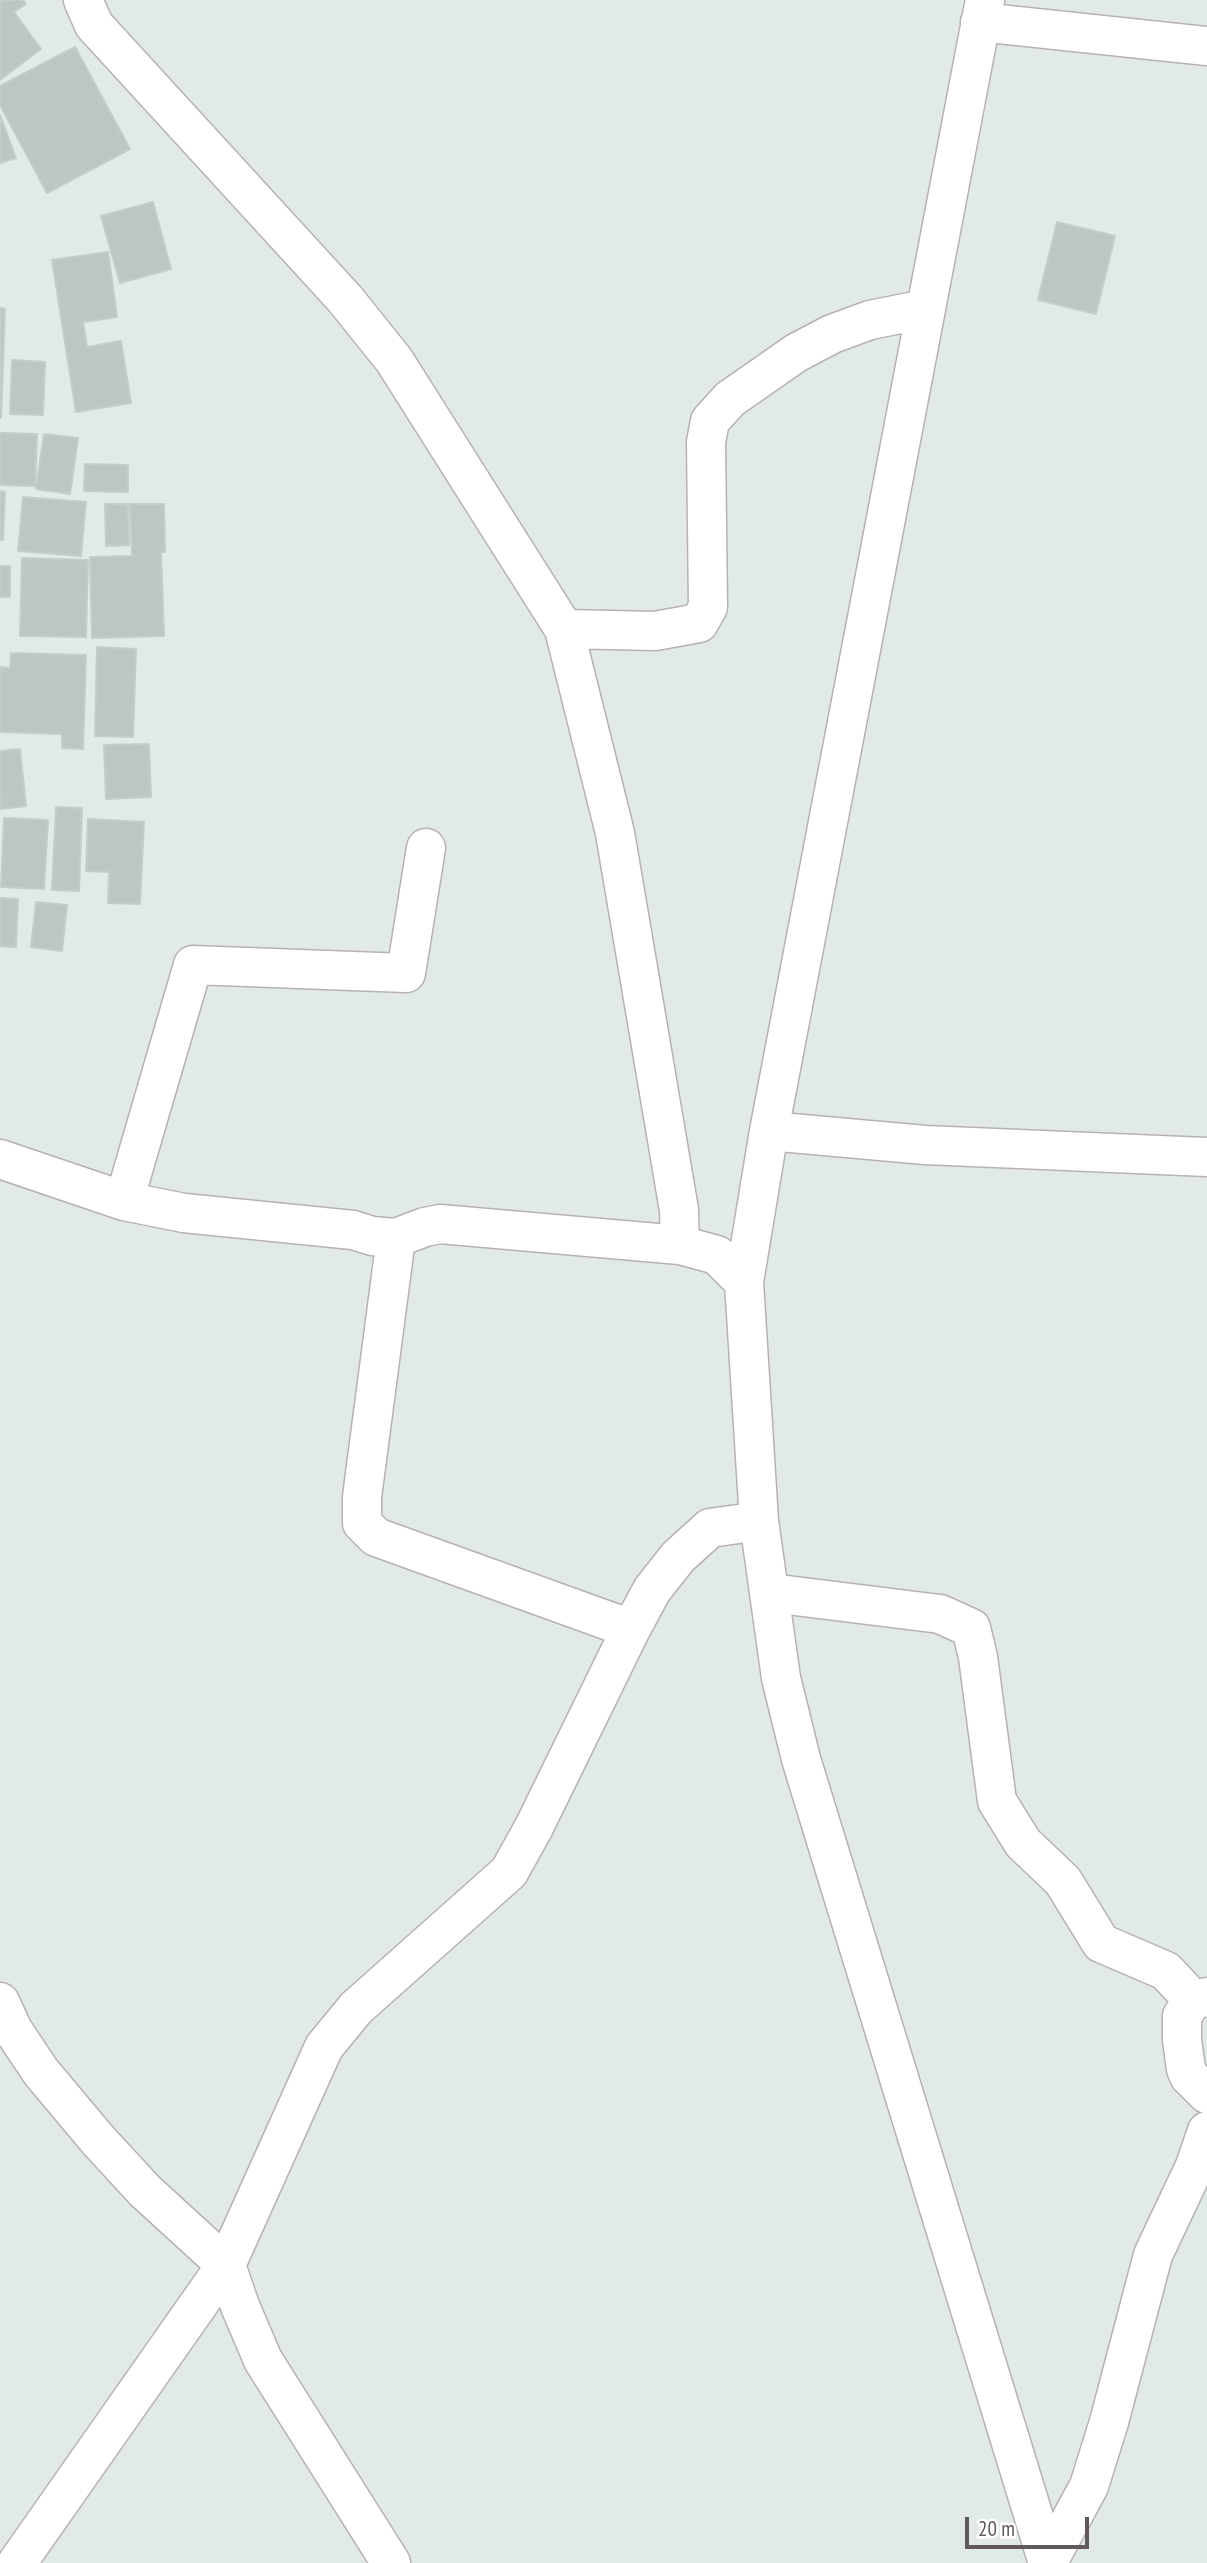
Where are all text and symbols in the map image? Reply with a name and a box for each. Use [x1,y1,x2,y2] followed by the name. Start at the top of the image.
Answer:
[969,2504,1093,2548] scale bar
[978,2515,1015,2542] text: 20 m

